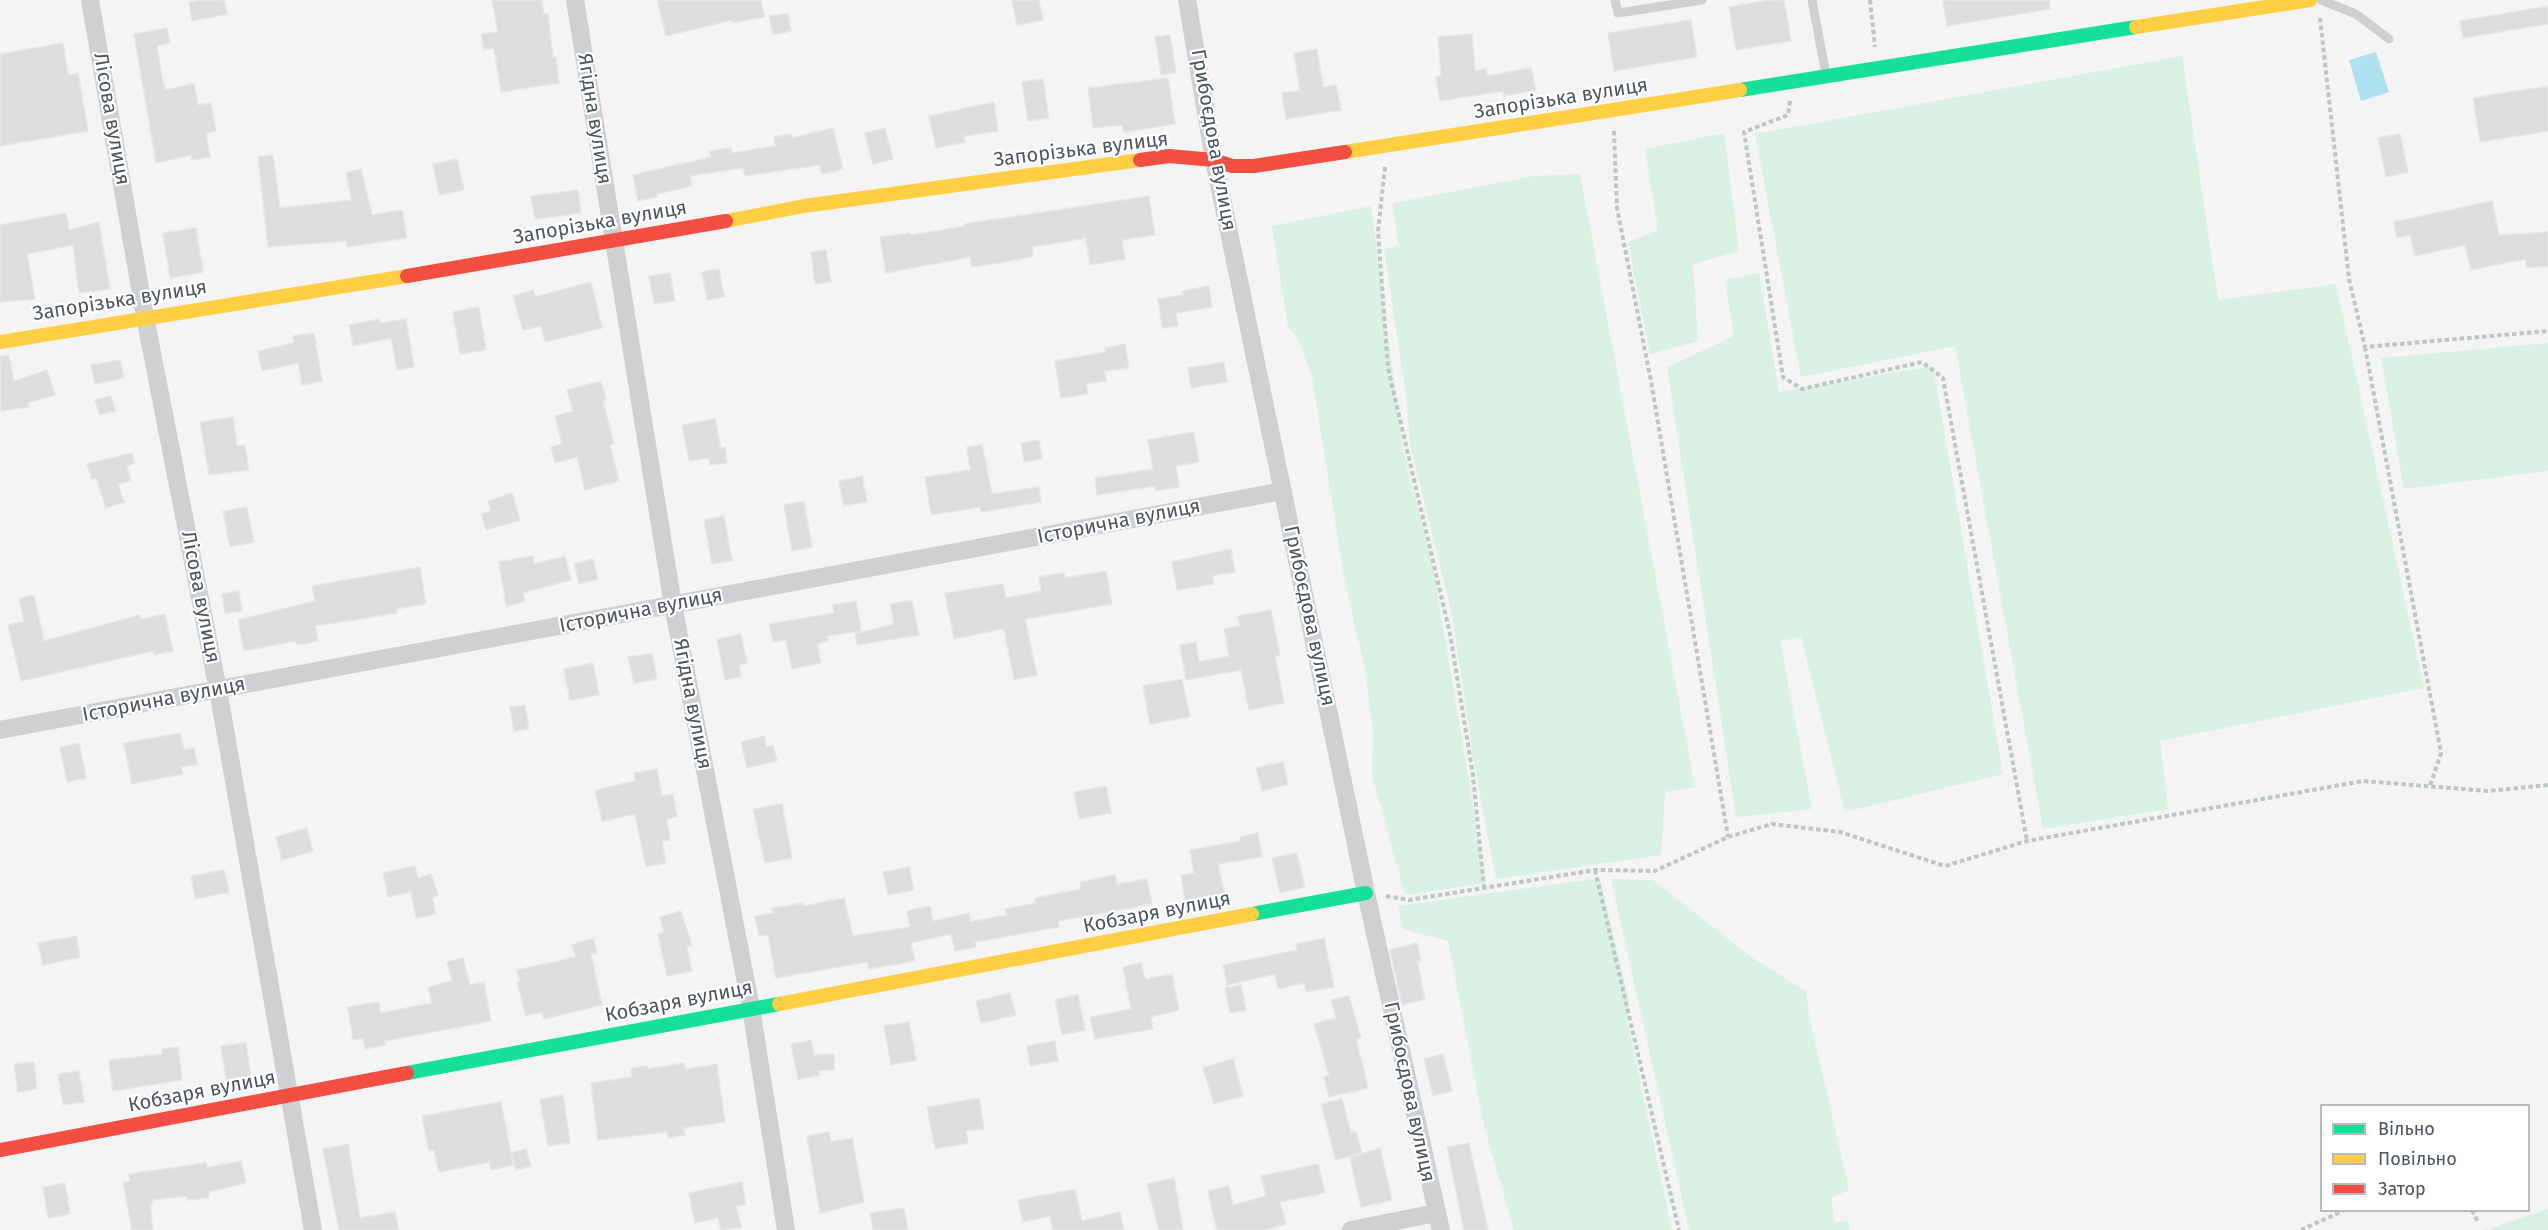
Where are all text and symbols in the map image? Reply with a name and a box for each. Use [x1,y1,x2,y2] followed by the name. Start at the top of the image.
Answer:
[1185,47,1241,233] street label: Грибоєдова вулиця
[88,51,134,187] street label: Лісова вулиця
[572,52,616,186] street label: Ягідна вулиця
[1472,73,1650,125] street label: Запорізька вулиця
[992,127,1170,173] street label: Запорізька вулиця
[511,196,689,250] street label: Запорізька вулиця
[31,275,209,327] street label: Запорізька вулиця
[1035,494,1203,550] street label: Історична вулиця
[1278,524,1340,708] street label: Грибоєдова вулиця
[175,529,225,665] street label: Лісова вулиця
[557,583,725,639] street label: Історична вулиця
[668,637,716,771] street label: Ягідна вулиця
[80,672,248,728] street label: Історична вулиця
[1081,887,1233,939] street label: Кобзаря вулиця
[603,976,755,1028] street label: Кобзаря вулиця
[1378,1000,1440,1184] street label: Грибоєдова вулиця
[126,1066,278,1118] street label: Кобзаря вулиця
[2320,1104,2530,1212] legend
[2378,1118,2435,1140] text: Вільно
[2378,1148,2457,1170] text: Повільно
[2378,1178,2426,1200] text: Затор

